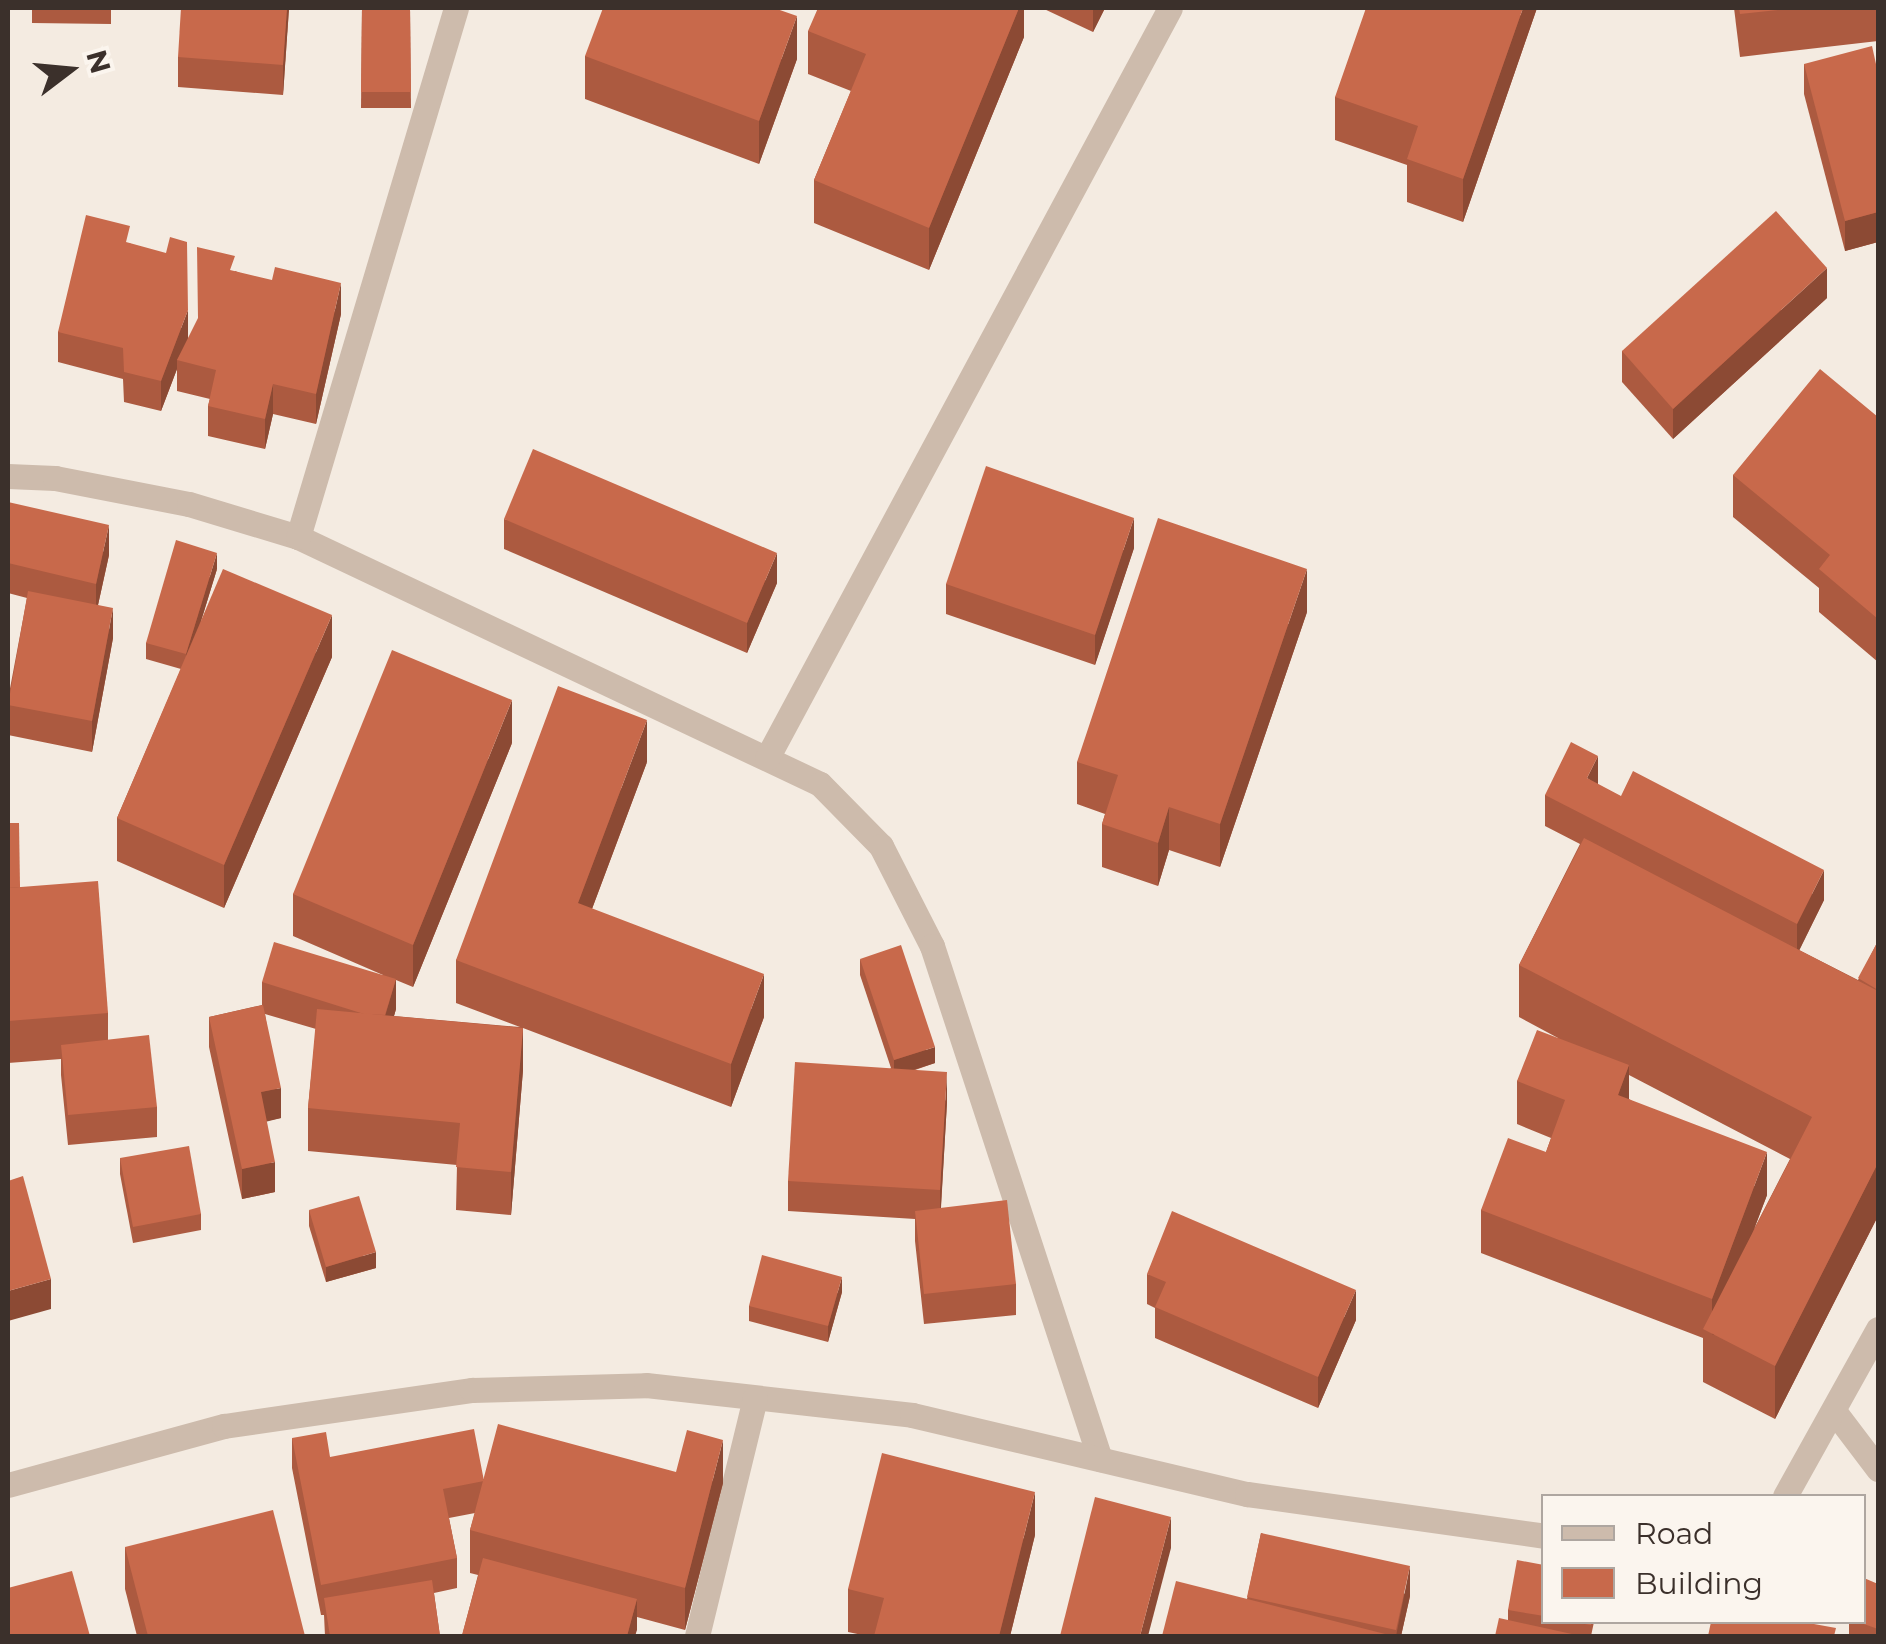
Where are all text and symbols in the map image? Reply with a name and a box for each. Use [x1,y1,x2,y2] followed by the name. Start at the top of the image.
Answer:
[20,20,120,120] north arrow
[79,46,118,77] text: N
[1541,1494,1866,1624] legend
[1635,1515,1713,1552] text: Road
[1635,1565,1763,1602] text: Building

